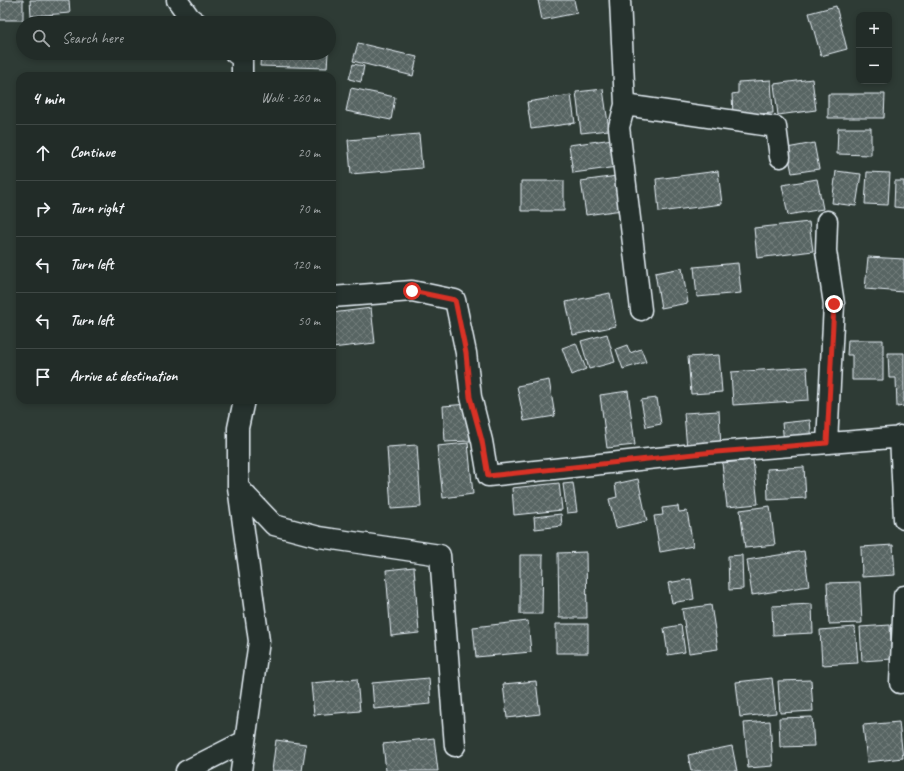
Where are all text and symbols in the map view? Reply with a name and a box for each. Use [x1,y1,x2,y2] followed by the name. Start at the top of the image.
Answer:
[856,12,892,84] map controls
[856,12,892,48] button: +
[16,16,336,60] search box
[30,27,52,49] icon: search
[62,29,123,48] text: Search here
[856,48,892,84] button: −
[32,88,65,109] text: 4 min
[261,90,320,106] text: Walk · 260 m
[32,142,54,164] icon: ahead
[70,143,115,162] text: Continue
[298,145,320,161] text: 20 m
[32,198,54,220] icon: right
[70,199,123,218] text: Turn right
[298,201,320,217] text: 70 m
[32,254,54,276] icon: left
[70,255,113,274] text: Turn left
[292,257,320,273] text: 120 m
[403,282,421,300] route start
[825,295,843,313] route end
[32,310,54,332] icon: left
[70,311,113,330] text: Turn left
[298,313,320,329] text: 50 m
[32,366,54,388] icon: arrive
[70,367,177,386] text: Arrive at destination

